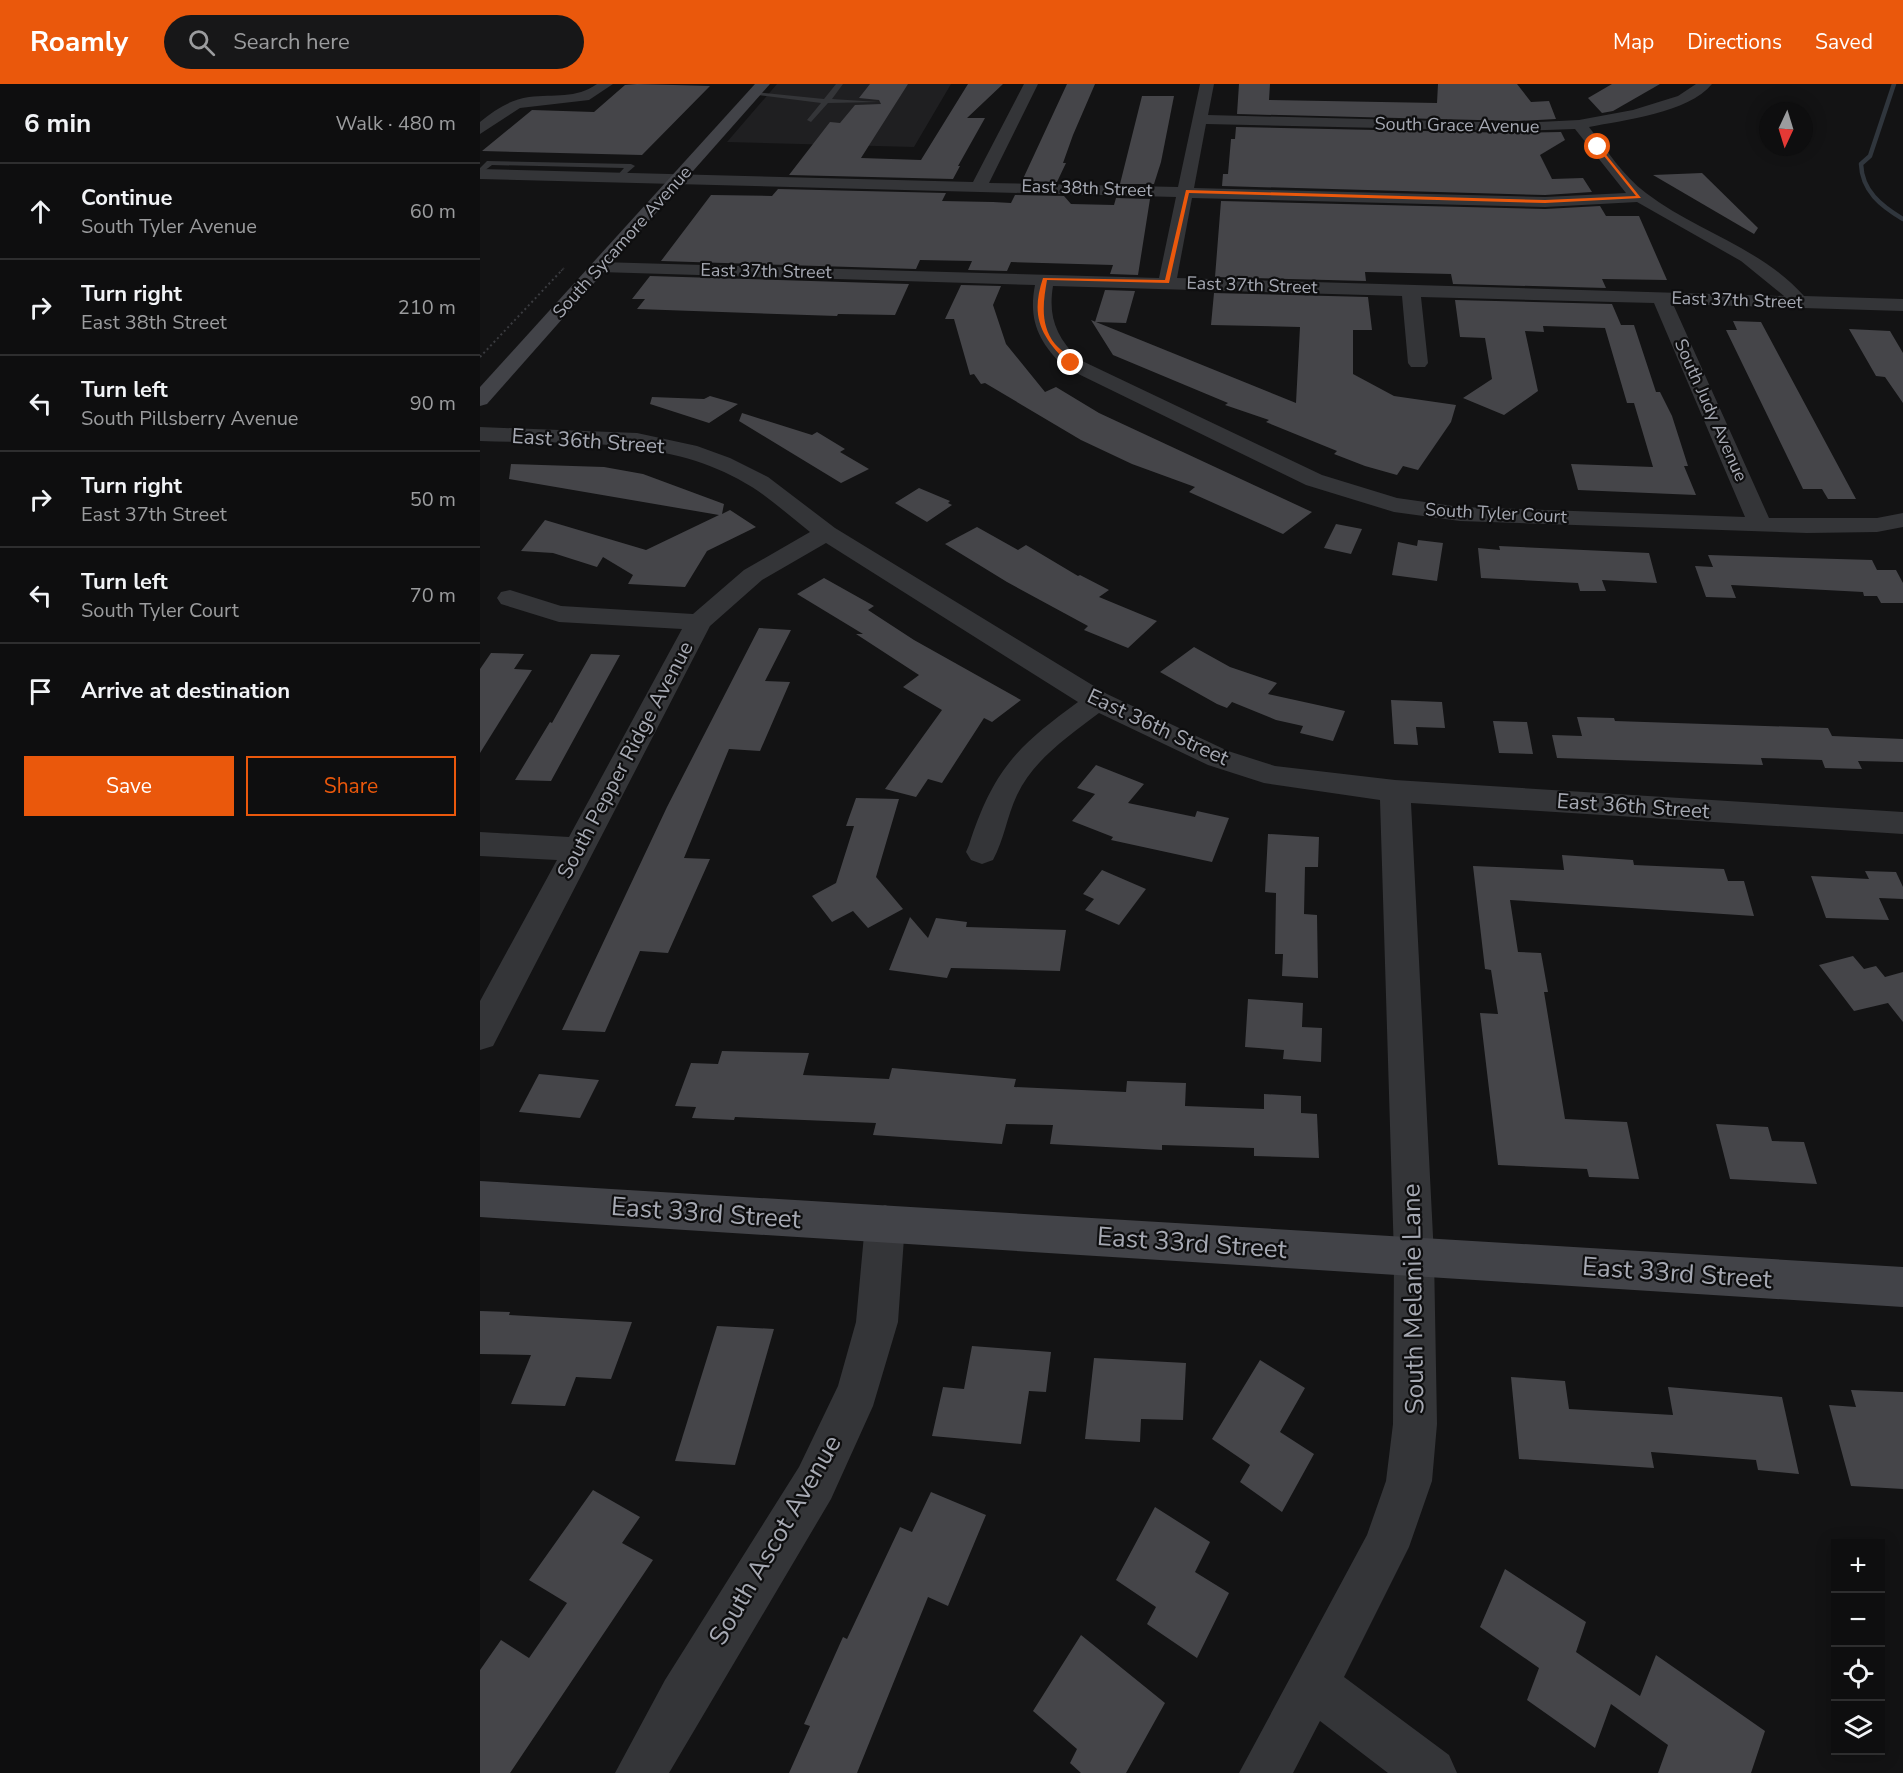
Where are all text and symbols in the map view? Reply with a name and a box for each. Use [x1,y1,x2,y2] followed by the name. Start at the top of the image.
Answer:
[164,15,584,69] search box
[30,23,128,61] text: Roamly
[185,26,218,59] icon: search
[233,27,350,57] text: Search here
[1613,28,1654,56] text: Map
[1687,28,1782,56] text: Directions
[1815,28,1873,56] text: Saved
[1759,102,1813,156] north arrow
[24,106,91,141] text: 6 min
[336,110,456,137] text: Walk · 480 m
[1374,112,1540,138] street label: South Grace Avenue
[1584,133,1610,159] route start
[547,161,697,323] street label: South Sycamore Avenue
[1021,174,1154,202] street label: East 38th Street
[81,183,172,213] text: Continue
[24,195,57,228] icon: ahead
[410,198,456,225] text: 60 m
[81,213,257,240] text: South Tyler Avenue
[700,258,833,284] street label: East 37th Street
[1186,271,1319,299] street label: East 37th Street
[81,279,182,309] text: Turn right
[1671,286,1804,314] street label: East 37th Street
[24,291,57,324] icon: right
[398,294,456,321] text: 210 m
[81,309,227,336] text: East 38th Street
[1669,335,1753,485] street label: South Judy Avenue
[1057,349,1083,375] route end
[81,375,168,405] text: Turn left
[24,387,57,420] icon: left
[410,390,456,417] text: 90 m
[81,405,299,432] text: South Pillsberry Avenue
[511,422,666,460] street label: East 36th Street
[81,471,182,501] text: Turn right
[24,483,57,516] icon: right
[410,486,456,513] text: 50 m
[1425,497,1568,529] street label: South Tyler Court
[81,501,227,528] text: East 37th Street
[81,567,168,597] text: Turn left
[24,579,57,612] icon: left
[410,582,456,609] text: 70 m
[81,597,239,624] text: South Tyler Court
[550,636,700,884] street label: South Pepper Ridge Avenue
[24,675,57,708] icon: arrive
[81,676,290,706] text: Arrive at destination
[1083,682,1234,772] street label: East 36th Street
[24,756,234,816] button: Save
[246,756,456,816] button: Share
[1556,787,1711,825] street label: East 36th Street
[1393,1183,1433,1415] street label: South Melanie Lane
[610,1189,803,1237] street label: East 33rd Street
[1096,1219,1289,1267] street label: East 33rd Street
[1581,1249,1774,1297] street label: East 33rd Street
[701,1429,849,1651] street label: South Ascot Avenue
[1831,1539,1885,1755] map controls
[1831,1539,1885,1593] button: +
[1831,1593,1885,1647] button: −
[1831,1647,1885,1701] button: locate
[1831,1701,1885,1755] button: layers

